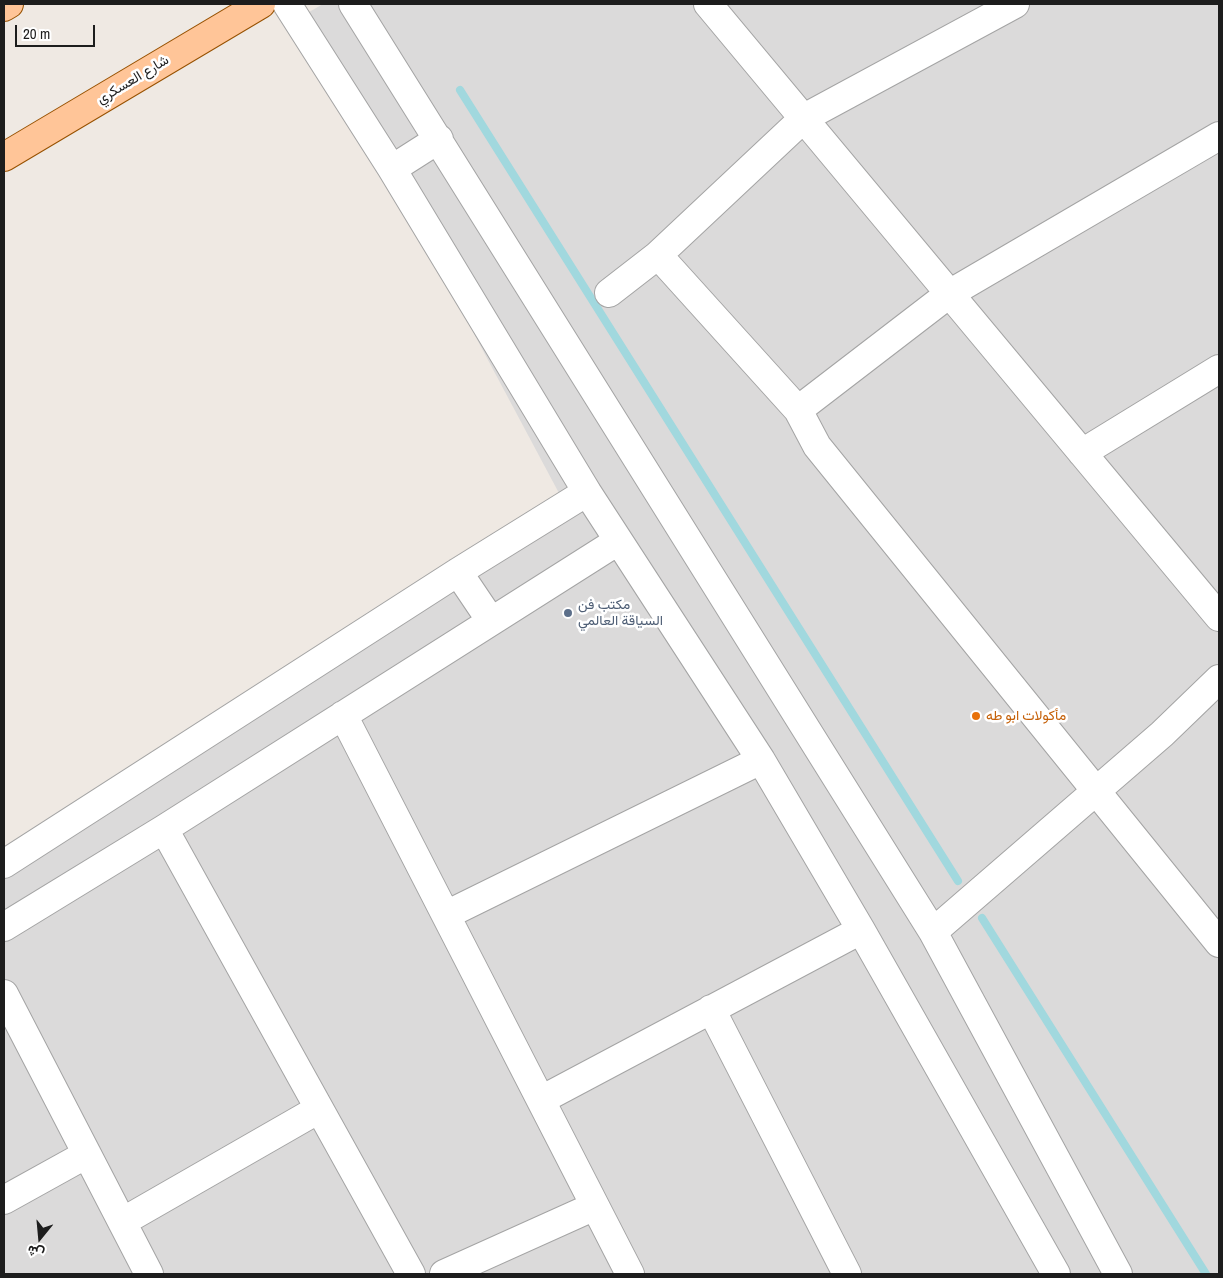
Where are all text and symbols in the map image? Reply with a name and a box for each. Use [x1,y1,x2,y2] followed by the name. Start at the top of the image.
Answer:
[18,15,98,47] scale bar
[23,23,50,44] text: 20 m
[94,52,172,108] street label: شارع العسكري
[578,597,663,630] place label: مكتب فن السياقة العالمي
[562,607,574,619] marker: مكتب فن السياقة العالمي
[986,708,1066,724] place label: مأكولات ابو طه
[970,710,982,722] marker: مأكولات ابو طه
[15,1213,65,1263] north arrow
[25,1241,46,1263] text: ش

